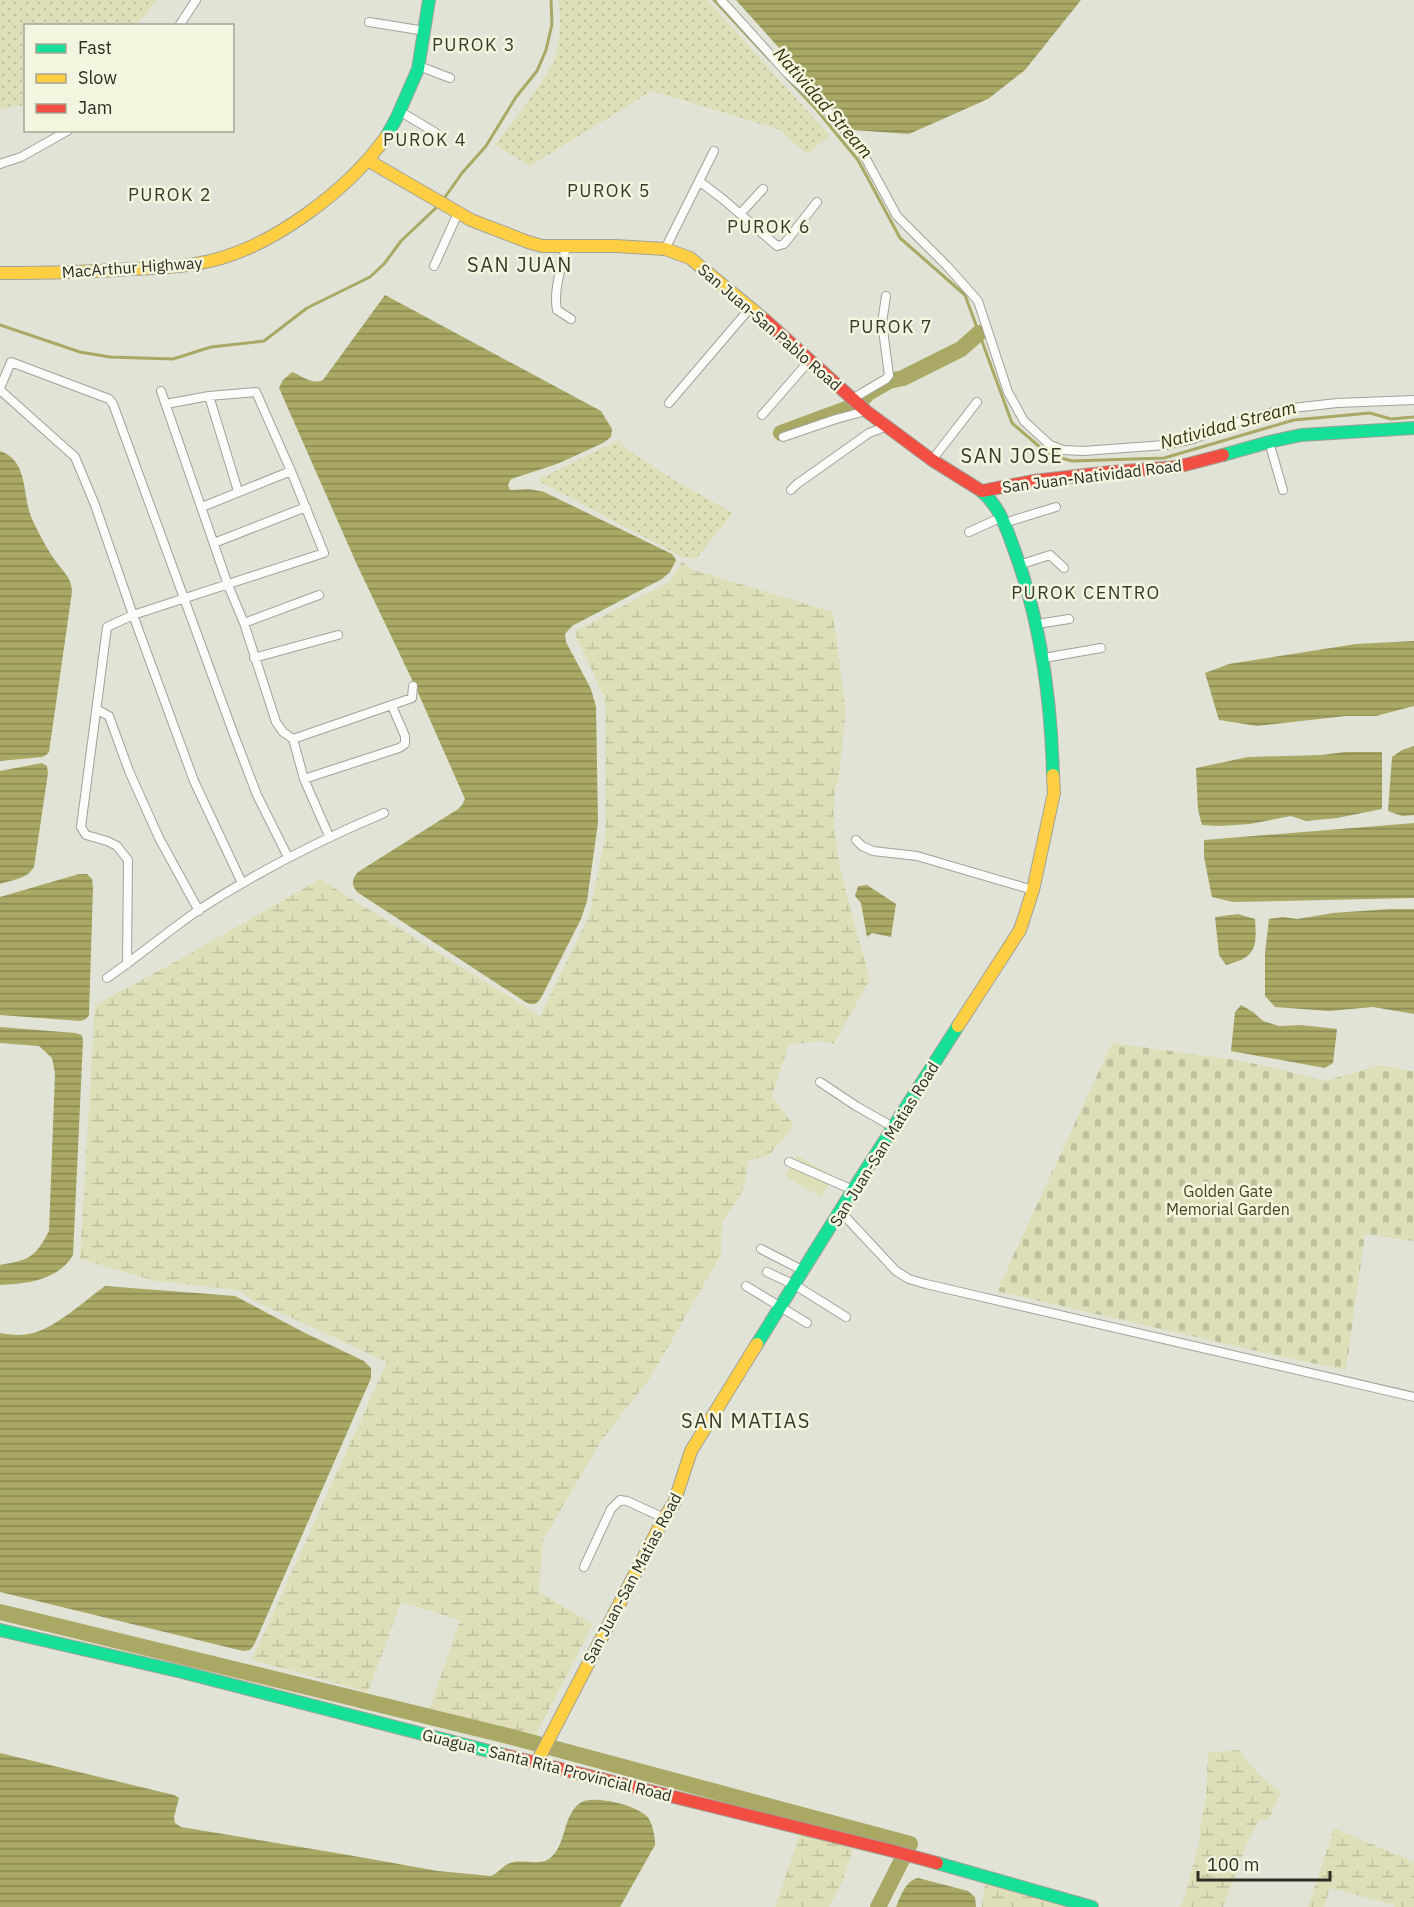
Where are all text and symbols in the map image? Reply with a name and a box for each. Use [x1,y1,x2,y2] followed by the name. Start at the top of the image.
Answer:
[24,24,234,132] legend
[432,33,516,56] district label: PUROK 3
[78,36,112,59] text: Fast
[769,42,878,163] water label: Natividad Stream
[78,66,117,89] text: Slow
[78,96,113,119] text: Jam
[383,128,467,151] district label: PUROK 4
[567,179,651,202] district label: PUROK 5
[128,183,212,206] district label: PUROK 2
[727,215,811,238] district label: PUROK 6
[467,251,573,278] district label: SAN JUAN
[61,252,203,282] street label: MacArthur Highway
[694,259,846,395] street label: San Juan-San Pablo Road
[849,315,933,338] district label: PUROK 7
[1157,395,1298,454] water label: Natividad Stream
[961,442,1063,469] district label: SAN JOSE
[1001,455,1183,497] street label: San Juan-Natividad Road
[1011,581,1161,604] district label: PUROK CENTRO
[825,1058,943,1230] street label: San Juan-San Matias Road
[1166,1181,1290,1219] park label: Golden Gate Memorial Garden
[681,1407,811,1434] district label: SAN MATIAS
[578,1489,686,1667] street label: San Juan-San Matias Road
[420,1724,674,1806] street label: Guagua - Santa Rita Provincial Road
[1198,1844,1330,1882] scale bar
[1207,1853,1259,1876] text: 100 m

